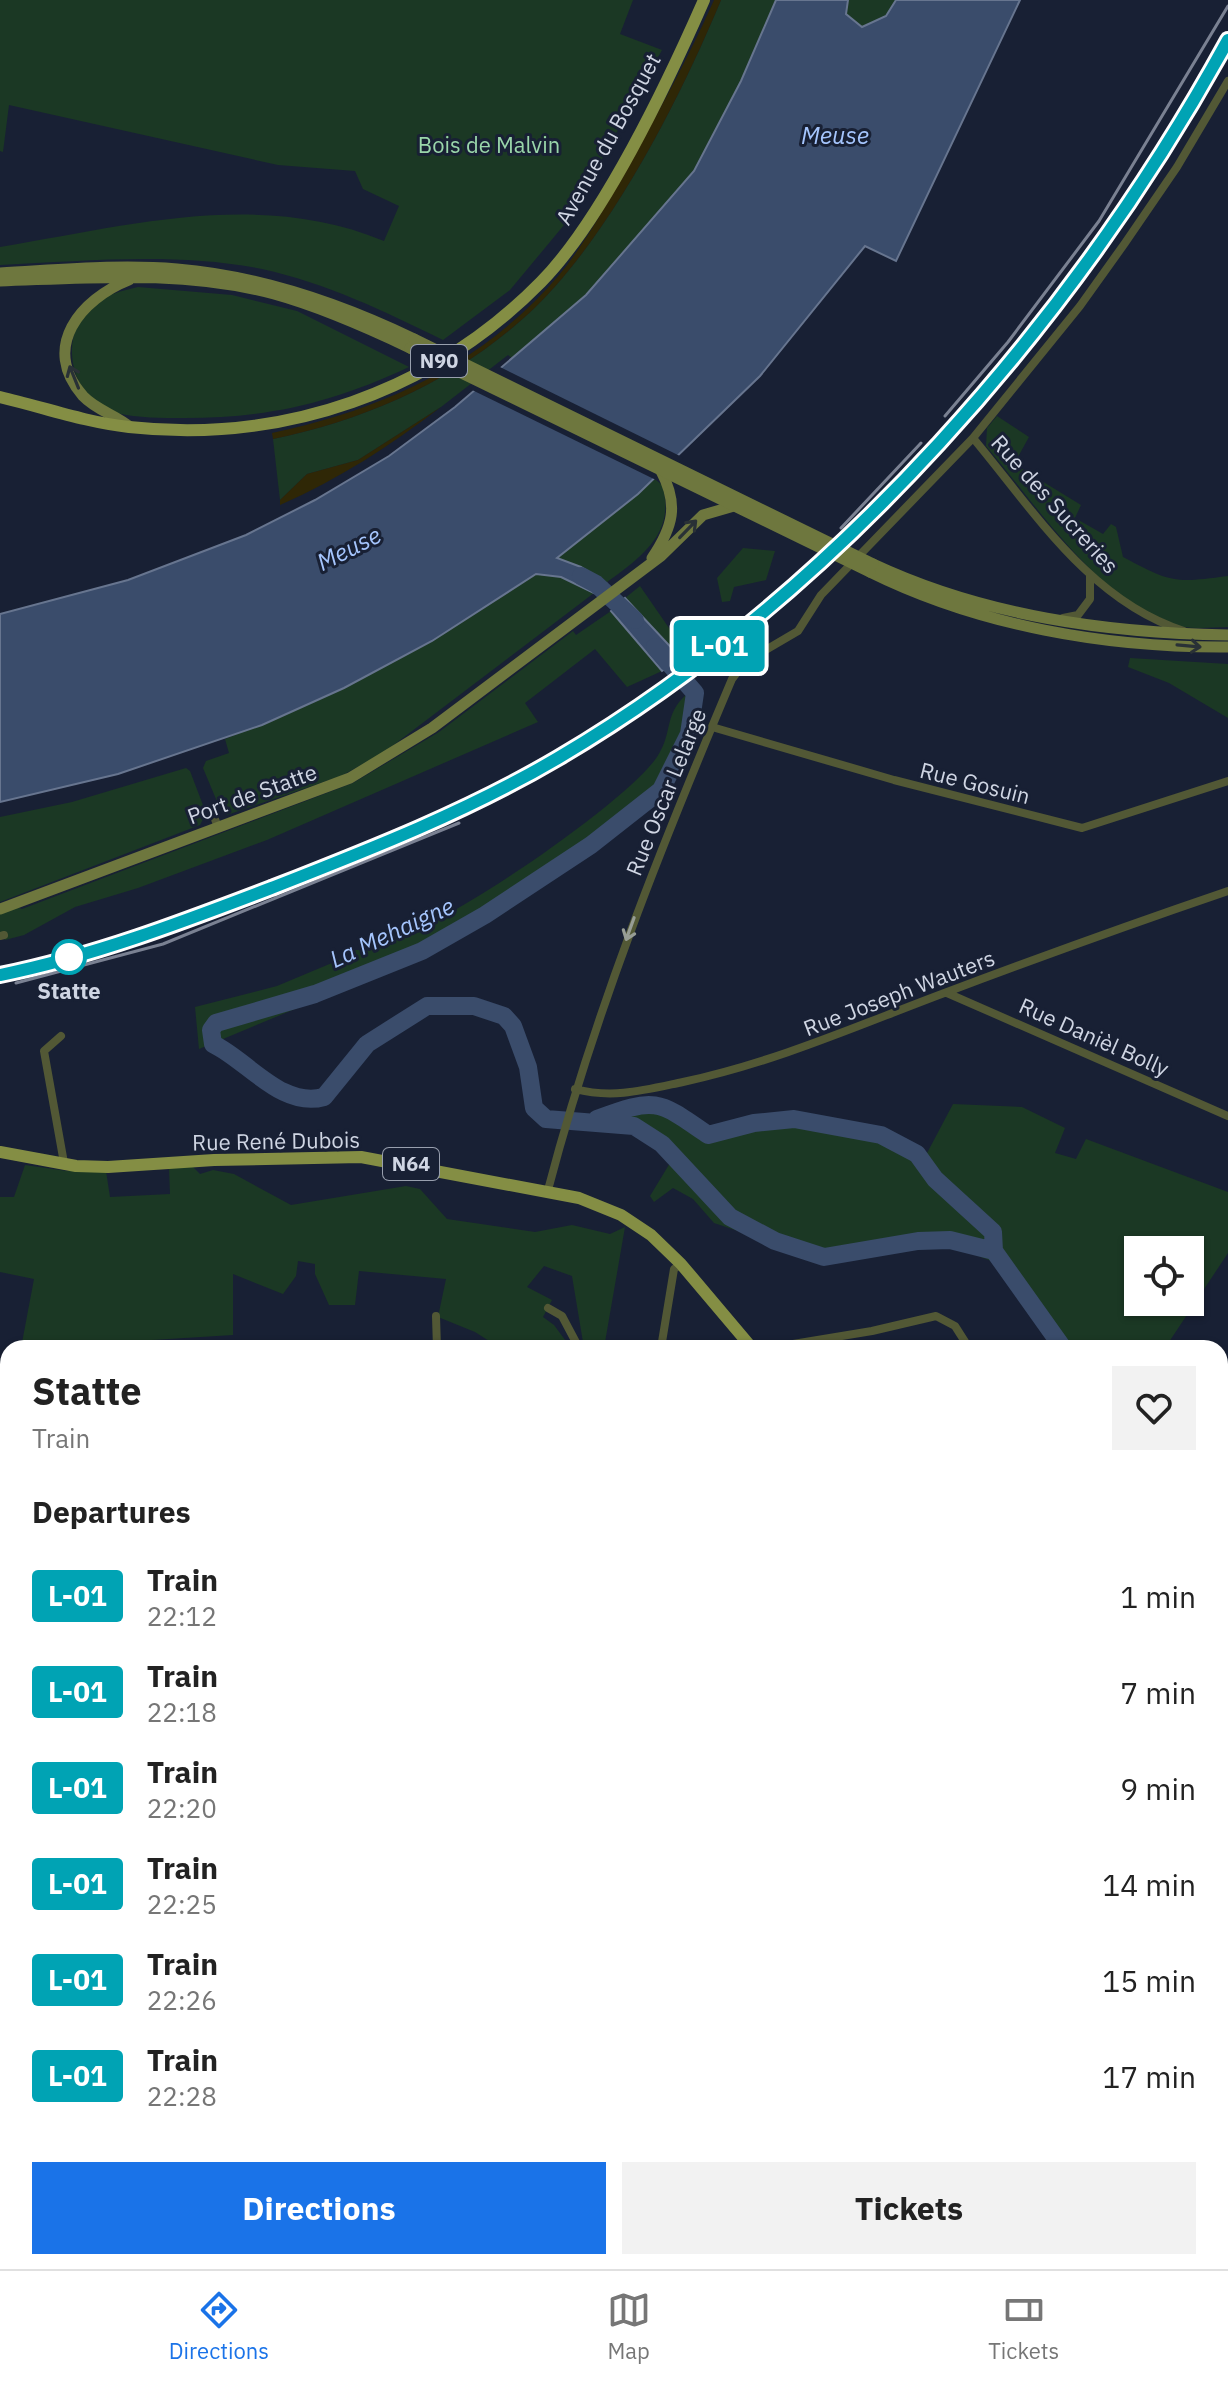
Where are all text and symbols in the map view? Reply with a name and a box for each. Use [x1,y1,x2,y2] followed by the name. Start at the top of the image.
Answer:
[548,48,667,230] street label: Avenue du Bosquet
[801,119,869,151] water label: Meuse
[418,130,560,159] park label: Bois de Malvin
[411,345,467,377] road number: N90
[65,365,80,390] one-way arrow
[985,428,1125,579] street label: Rue des Sucreries
[311,518,386,578] water label: Meuse
[678,520,697,539] one-way arrow
[663,620,775,672] line badge: L-01
[690,627,748,664] text: L-01
[1175,639,1202,654] one-way arrow
[619,704,712,880] street label: Rue Oscar Lelarge
[917,755,1033,810] street label: Rue Gosuin
[183,757,321,830] street label: Port de Statte
[324,889,459,975] water label: La Mehaigne
[622,916,636,941] one-way arrow
[52,940,86,974] marker: Statte
[799,943,999,1042] street label: Rue Joseph Wauters
[37,976,101,1005] place label: Statte
[1015,991,1174,1083] street label: Rue Danièl Bolly
[192,1125,360,1156] street label: Rue René Dubois
[383,1148,439,1180] road number: N64
[1124,1236,1204,1316] map controls
[1124,1236,1204,1316] button: locate
[32,1366,142,1415] text: Statte
[1112,1366,1196,1450] button: heart
[32,1421,90,1455] text: Train
[32,1492,191,1531] text: Departures
[147,1560,218,1599] text: Train
[48,1577,107,1614] text: L-01
[1120,1577,1196,1616] text: 1 min
[147,1599,217,1633] text: 22:12
[147,1656,218,1695] text: Train
[48,1673,107,1710] text: L-01
[1120,1673,1196,1712] text: 7 min
[147,1695,217,1729] text: 22:18
[147,1752,218,1791] text: Train
[48,1769,107,1806] text: L-01
[1120,1769,1196,1808] text: 9 min
[147,1791,217,1825] text: 22:20
[147,1848,218,1887] text: Train
[48,1865,107,1902] text: L-01
[1102,1865,1196,1904] text: 14 min
[147,1887,217,1921] text: 22:25
[147,1944,218,1983] text: Train
[48,1961,107,1998] text: L-01
[1102,1961,1196,2000] text: 15 min
[147,1983,217,2017] text: 22:26
[147,2040,218,2079] text: Train
[48,2057,107,2094] text: L-01
[1102,2057,1196,2096] text: 17 min
[147,2079,217,2113] text: 22:28
[32,2162,606,2254] button: Directions
[622,2162,1196,2254] button: Tickets
[169,2288,269,2365] tab: Directions
[607,2288,651,2365] tab: Map
[988,2288,1059,2365] tab: Tickets

